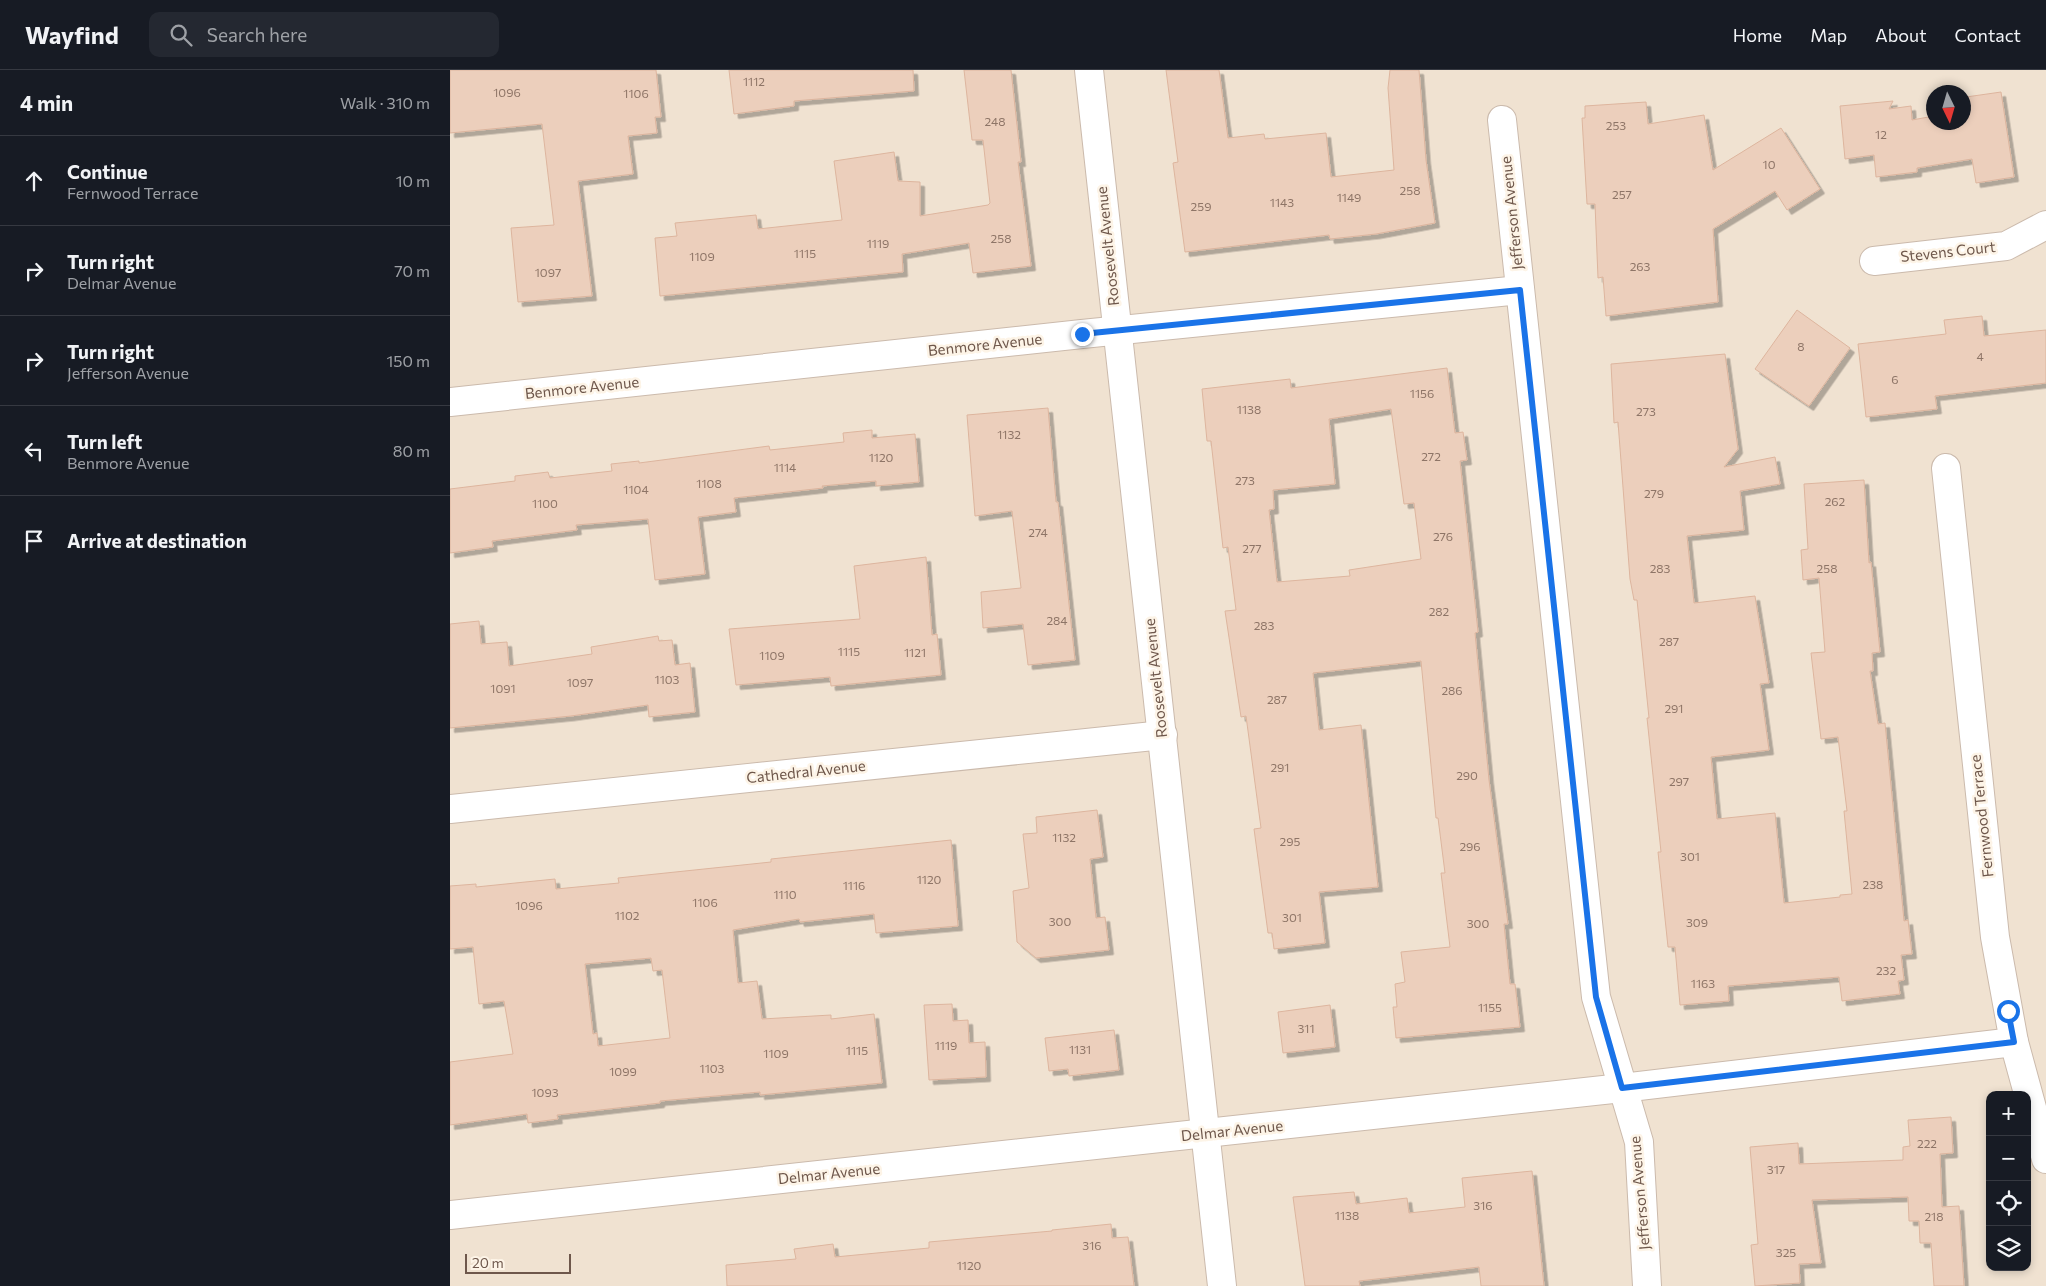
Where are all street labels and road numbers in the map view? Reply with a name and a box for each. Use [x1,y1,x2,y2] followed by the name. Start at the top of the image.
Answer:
[1496,155,1526,271] street label: Jefferson Avenue
[1092,185,1122,307] street label: Roosevelt Avenue
[1899,237,1996,265] street label: Stevens Court
[927,329,1043,359] street label: Benmore Avenue
[524,372,640,402] street label: Benmore Avenue
[1140,617,1170,739] street label: Roosevelt Avenue
[1966,754,1996,878] street label: Fernwood Terrace
[745,756,867,786] street label: Cathedral Avenue
[1180,1116,1284,1144] street label: Delmar Avenue
[1625,1135,1653,1251] street label: Jefferson Avenue
[777,1159,881,1187] street label: Delmar Avenue

